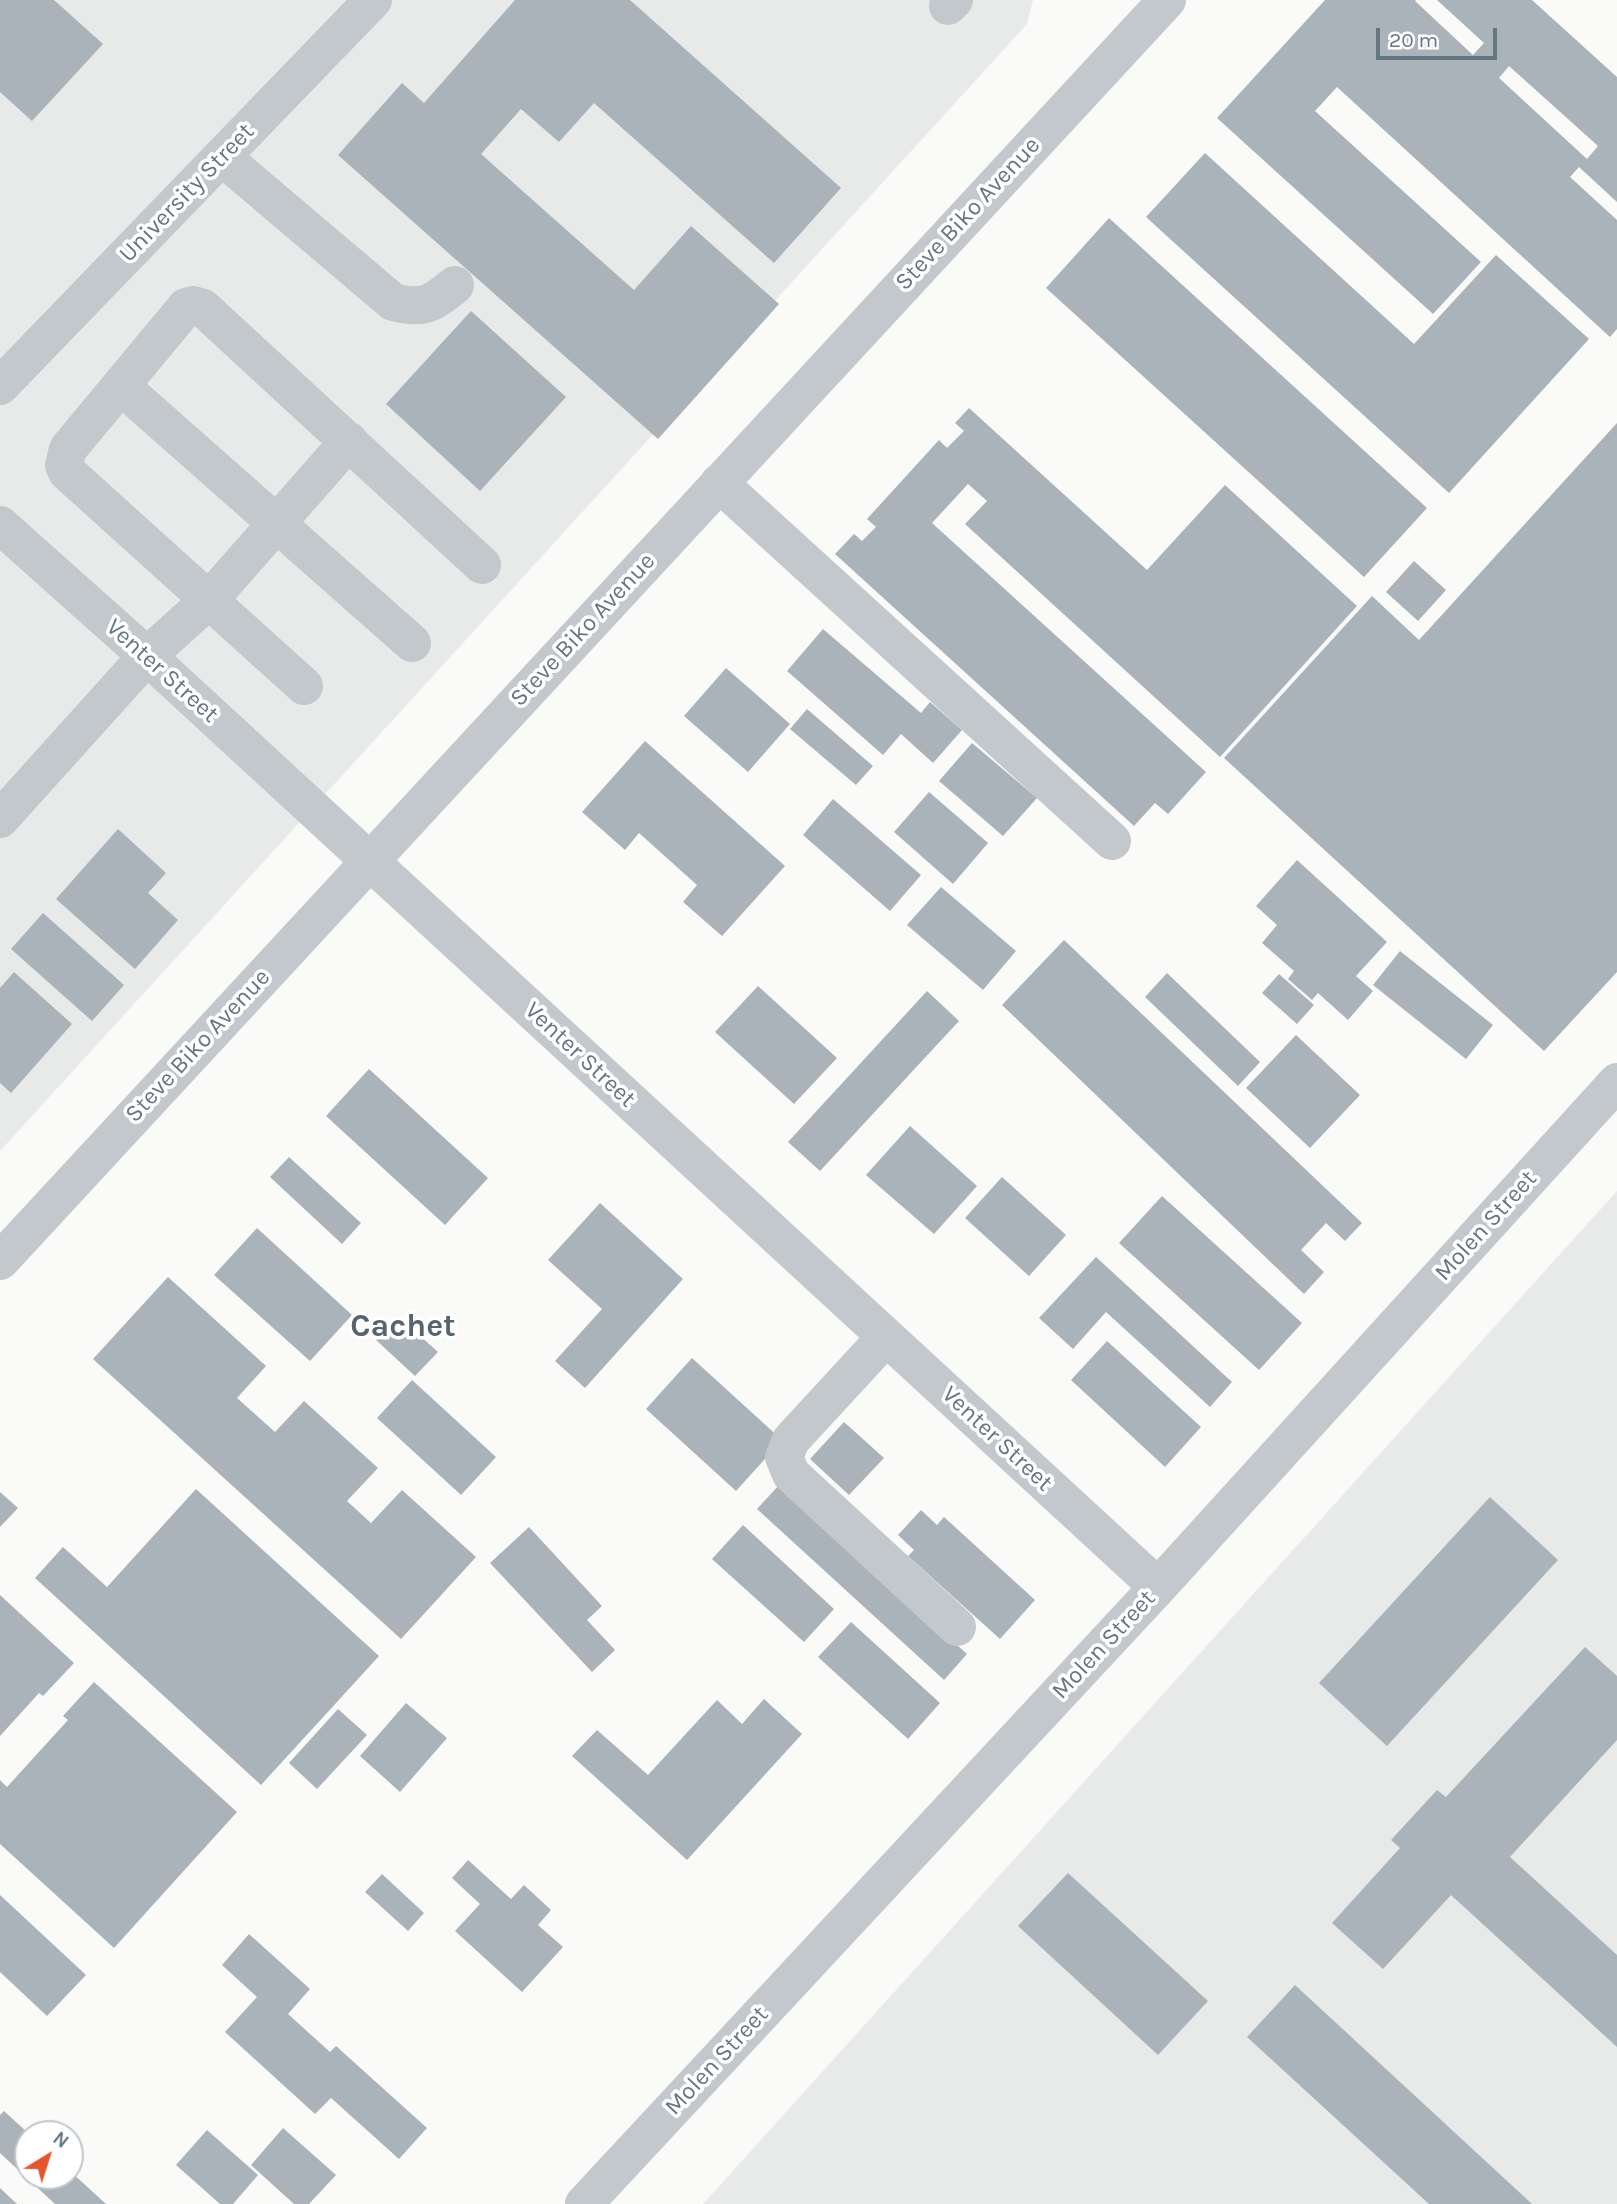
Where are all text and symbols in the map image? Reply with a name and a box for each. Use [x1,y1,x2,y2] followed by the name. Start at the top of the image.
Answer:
[1379,14,1500,58] scale bar
[1389,28,1438,52] text: 20 m
[113,118,261,268] street label: University Street
[889,131,1047,297] street label: Steve Biko Avenue
[504,547,662,713] street label: Steve Biko Avenue
[100,613,224,729] street label: Venter Street
[119,963,277,1129] street label: Steve Biko Avenue
[519,996,641,1114] street label: Venter Street
[1429,1165,1543,1287] street label: Molen Street
[350,1308,456,1346] district label: Cachet
[936,1380,1058,1498] street label: Venter Street
[1046,1585,1162,1705] street label: Molen Street
[659,2001,775,2121] street label: Molen Street
[14,2120,84,2190] north arrow
[49,2127,73,2153] text: N

